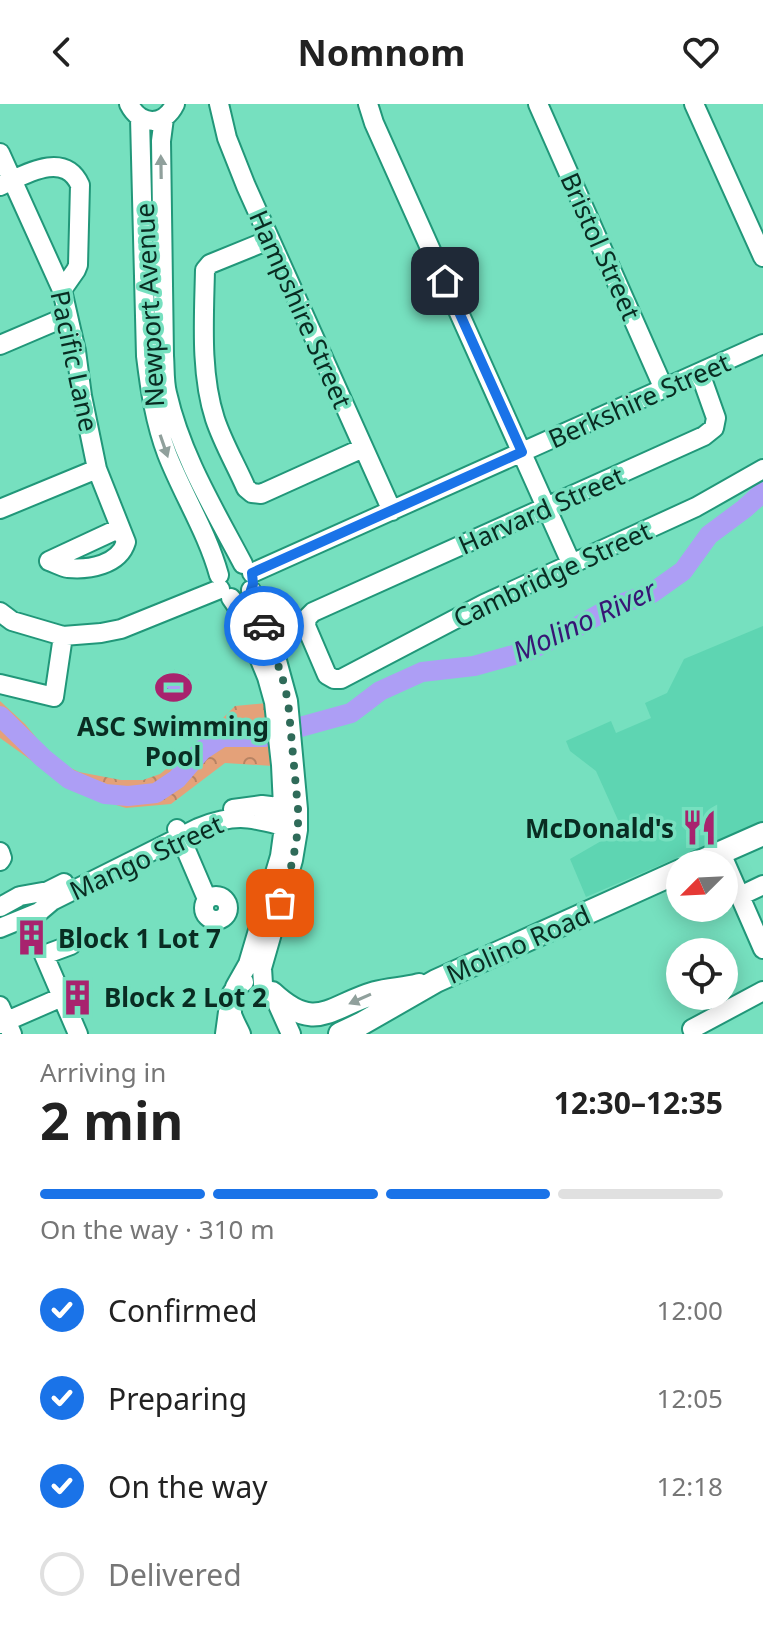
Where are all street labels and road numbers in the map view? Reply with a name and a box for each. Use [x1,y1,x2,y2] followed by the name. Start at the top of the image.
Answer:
[552,167,650,325] street label: Bristol Street
[126,202,172,408] street label: Newport Avenue
[241,204,361,414] street label: Hampshire Street
[42,287,108,435] street label: Pacific Lane
[542,344,736,456] street label: Berkshire Street
[452,457,630,563] street label: Harvard Street
[447,512,657,636] street label: Cambridge Street
[63,806,229,908] street label: Mango Street
[440,896,596,992] street label: Molino Road

